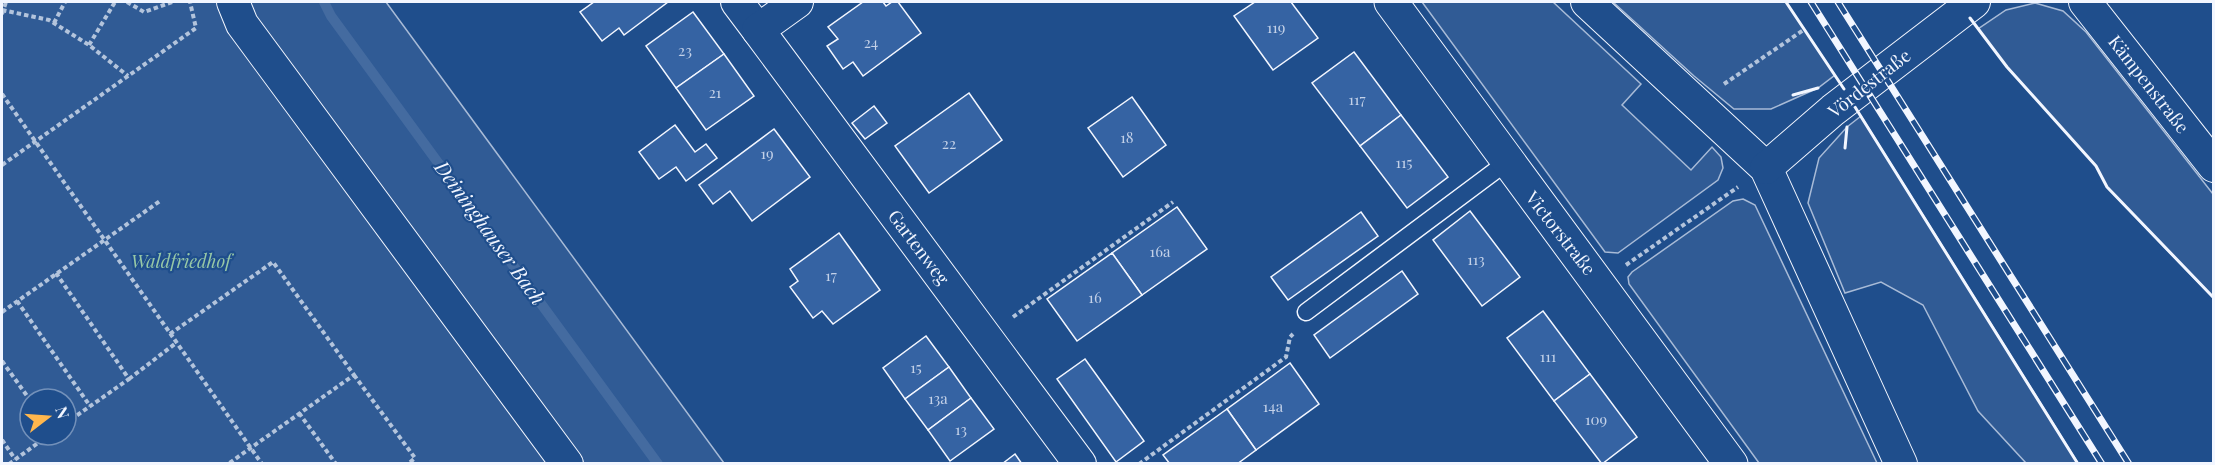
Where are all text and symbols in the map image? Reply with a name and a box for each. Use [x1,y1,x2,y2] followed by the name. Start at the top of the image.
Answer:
[1267,17,1285,37] house number: 119
[2103,30,2195,138] street label: Kämpenstraße
[864,32,878,52] house number: 24
[678,40,692,60] house number: 23
[1822,43,1915,123] street label: Vördestraße
[709,82,722,102] house number: 21
[1348,89,1366,109] house number: 117
[1120,127,1134,147] house number: 18
[942,133,956,153] house number: 22
[760,143,774,163] house number: 19
[1395,152,1413,172] house number: 115
[429,154,553,310] water label: Deininghauser Bach
[1520,185,1601,280] street label: Victorstraße
[883,205,955,290] street label: Gartenweg
[1150,241,1171,261] house number: 16a
[131,249,234,273] park label: Waldfriedhof
[1467,249,1485,269] house number: 113
[825,265,837,285] house number: 17
[1088,287,1102,307] house number: 16
[1540,346,1557,366] house number: 111
[910,357,922,377] house number: 15
[18,387,78,447] north arrow
[928,388,948,408] house number: 13a
[1263,396,1284,416] house number: 14a
[51,404,75,421] text: N
[1585,409,1607,429] house number: 109
[955,419,967,439] house number: 13

